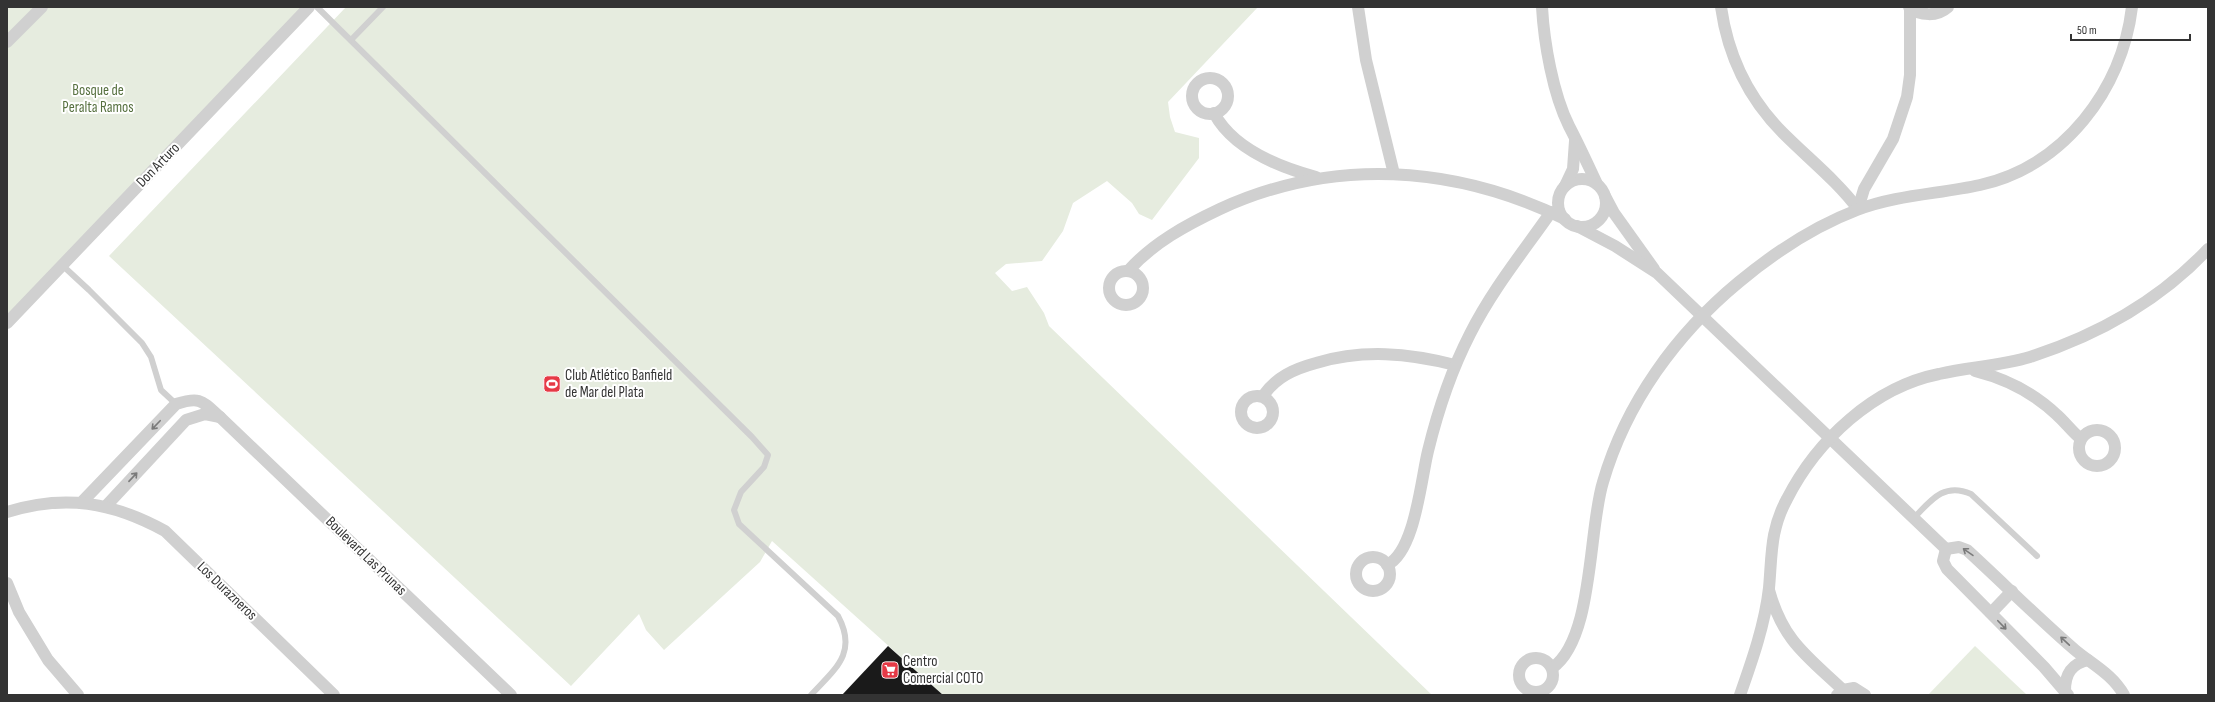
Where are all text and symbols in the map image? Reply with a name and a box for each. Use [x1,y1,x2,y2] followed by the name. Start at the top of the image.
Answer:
[2071,16,2190,42] scale bar
[2077,23,2097,38] text: 50 m
[62,81,134,117] park label: Bosque de Peralta Ramos
[132,139,184,191] street label: Don Arturo
[565,366,672,402] place label: Club Atlético Banfield de Mar del Plata
[542,374,562,394] sports icon: Club Atlético Banfield de Mar del Plata
[151,420,161,430] one-way arrow
[128,472,138,482] one-way arrow
[321,513,411,599] street label: Boulevard Las Prunas
[1962,548,1973,556] one-way arrow
[193,558,261,624] street label: Los Durazneros
[1998,620,2007,630] one-way arrow
[2060,636,2070,646] one-way arrow
[903,652,983,688] place label: Centro Comercial COTO
[880,660,900,680] supermarket icon: Centro Comercial COTO

